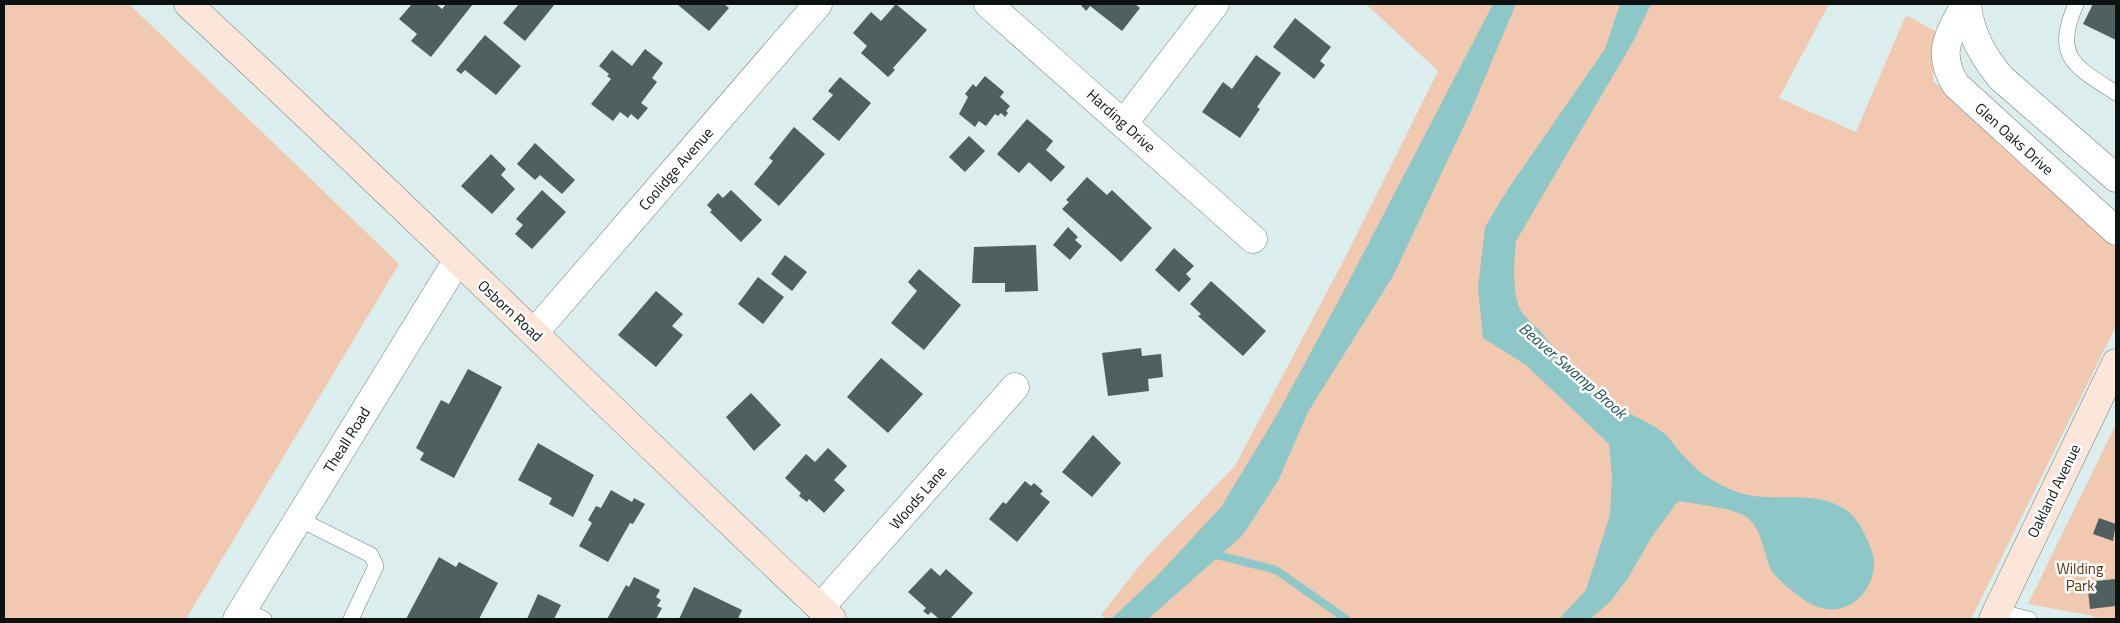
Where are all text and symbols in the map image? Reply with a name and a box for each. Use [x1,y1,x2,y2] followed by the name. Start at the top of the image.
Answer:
[1082,83,1161,158] street label: Harding Drive
[1970,97,2059,180] street label: Glen Oaks Drive
[633,122,718,215] street label: Coolidge Avenue
[473,274,548,347] street label: Osborn Road
[1514,316,1634,425] water label: Beaver Swamp Brook
[317,402,376,477] street label: Theall Road
[2021,440,2086,542] street label: Oakland Avenue
[884,461,952,534] street label: Woods Lane
[2056,557,2104,597] park label: Wilding Park

